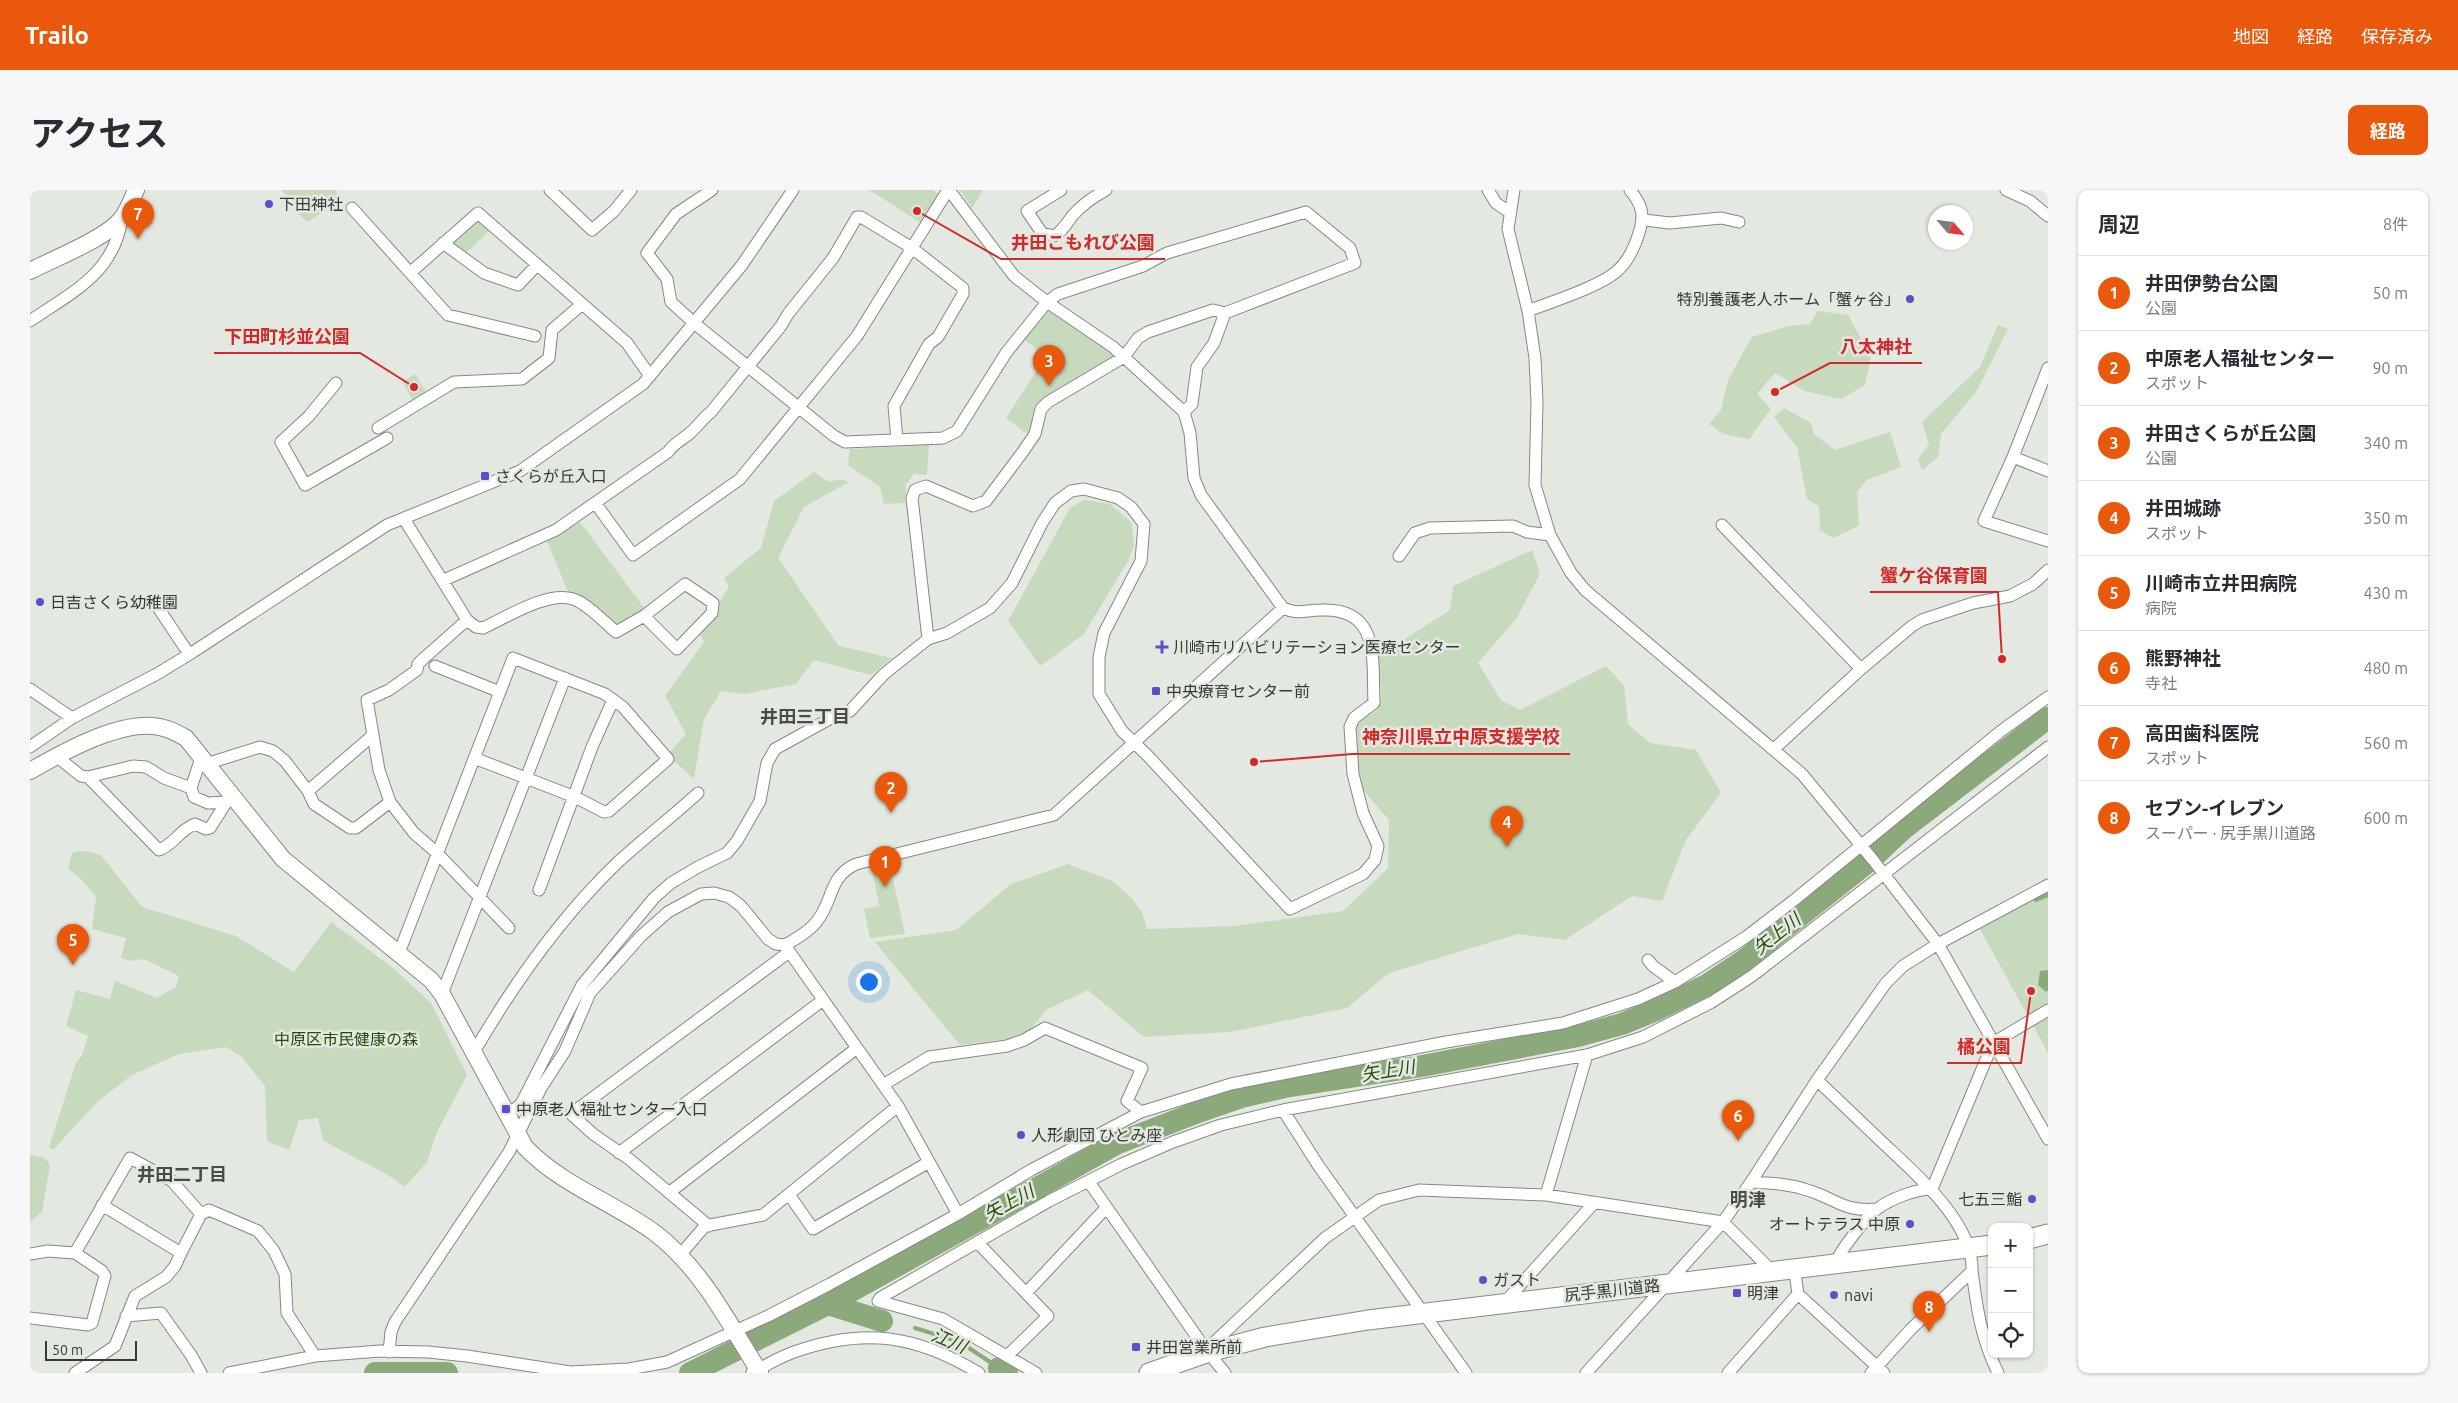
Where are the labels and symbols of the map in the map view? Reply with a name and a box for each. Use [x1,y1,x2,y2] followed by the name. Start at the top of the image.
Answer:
[279,195,343,213] place label: 下田神社
[122,198,154,239] pin: 7
[263,198,275,210] marker: 下田神社
[1928,205,1973,250] north arrow
[1001,226,1165,259] callout: 井田こもれび公園
[1011,232,1155,252] text: 井田こもれび公園
[1676,290,1900,308] place label: 特別養護老人ホーム「蟹ヶ谷」
[1904,293,1916,305] marker: 特別養護老人ホーム「蟹ヶ谷」
[214,320,360,353] callout: 下田町杉並公園
[224,326,350,346] text: 下田町杉並公園
[1830,330,1922,363] callout: 八太神社
[1840,336,1912,356] text: 八太神社
[1033,345,1065,386] pin: 3
[495,467,607,485] place label: さくらが丘入口
[479,470,491,482] marker: さくらが丘入口
[1870,559,1998,592] callout: 蟹ケ谷保育園
[1880,565,1988,585] text: 蟹ケ谷保育園
[50,593,178,611] place label: 日吉さくら幼稚園
[34,596,46,608] marker: 日吉さくら幼稚園
[1173,638,1461,656] place label: 川崎市リハビリテーション医療センター
[1155,640,1169,654] marker: 川崎市リハビリテーション医療センター
[1166,682,1310,700] place label: 中央療育センター前
[1150,685,1162,697] marker: 中央療育センター前
[760,706,850,726] district label: 井田三丁目
[1352,721,1570,754] callout: 神奈川県立中原支援学校
[1362,726,1560,746] text: 神奈川県立中原支援学校
[875,772,907,813] pin: 2
[1491,806,1523,847] pin: 4
[869,846,901,887] pin: 1
[1749,907,1805,958] water label: 矢上川
[57,924,89,965] pin: 5
[856,969,882,995] your location
[274,1030,418,1048] park label: 中原区市民健康の森
[1947,1030,2021,1063] callout: 橘公園
[1957,1036,2011,1056] text: 橘公園
[1360,1056,1418,1084] water label: 矢上川
[516,1100,708,1118] place label: 中原老人福祉センター入口
[1722,1100,1754,1141] pin: 6
[500,1103,512,1115] marker: 中原老人福祉センター入口
[1031,1126,1162,1144] place label: 人形劇団 ひとみ座
[1015,1129,1027,1141] marker: 人形劇団 ひとみ座
[137,1164,227,1184] district label: 井田二丁目
[980,1179,1039,1224] water label: 矢上川
[1730,1189,1766,1209] district label: 明津
[1958,1190,2022,1208] place label: 七五三鮨
[2026,1193,2038,1205] marker: 七五三鮨
[1769,1215,1900,1233] place label: オートテラス 中原
[1904,1218,1916,1230] marker: オートテラス 中原
[1493,1271,1541,1289] place label: ガスト
[1477,1274,1489,1286] marker: ガスト
[1563,1276,1661,1304] street label: 尻手黒川道路
[1747,1284,1779,1302] place label: 明津
[1844,1286,1873,1304] place label: navi
[1731,1287,1743,1299] marker: 明津
[1828,1289,1840,1301] marker: navi
[1913,1291,1945,1332] pin: 8
[929,1324,972,1357] water label: 江川
[45,1338,138,1361] scale bar
[1146,1338,1242,1356] place label: 井田営業所前
[1130,1341,1142,1353] marker: 井田営業所前

